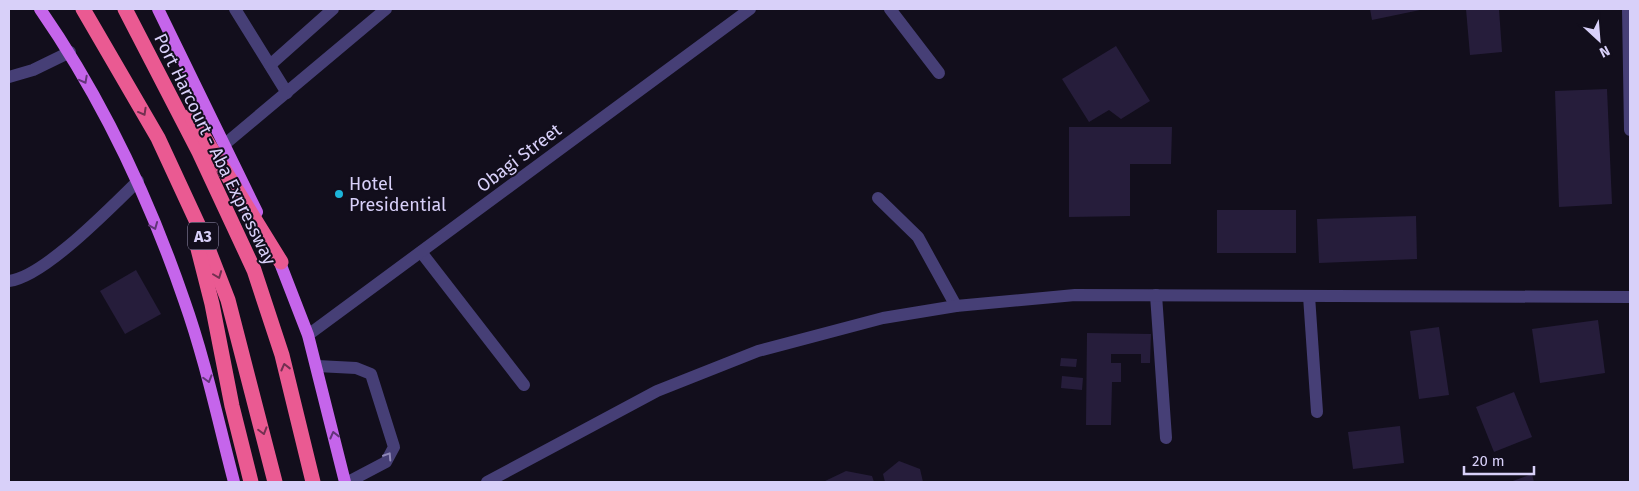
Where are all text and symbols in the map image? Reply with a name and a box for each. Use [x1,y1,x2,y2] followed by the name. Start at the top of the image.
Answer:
[1574,15,1624,65] north arrow
[149,30,281,268] street label: Port Harcourt - Aba Expressway
[1597,42,1612,61] text: N
[78,74,88,83] one-way arrow
[136,106,146,115] one-way arrow
[472,119,566,197] street label: Obagi Street
[349,173,446,216] place label: Hotel Presidential
[333,188,345,200] marker: Hotel Presidential
[148,221,159,230] one-way arrow
[188,222,218,250] road number: A3
[212,270,222,279] one-way arrow
[281,363,291,371] one-way arrow
[202,375,212,383] one-way arrow
[258,426,268,434] one-way arrow
[329,430,340,439] one-way arrow
[1464,444,1534,476] scale bar
[382,452,392,461] one-way arrow
[1472,452,1505,470] text: 20 m

